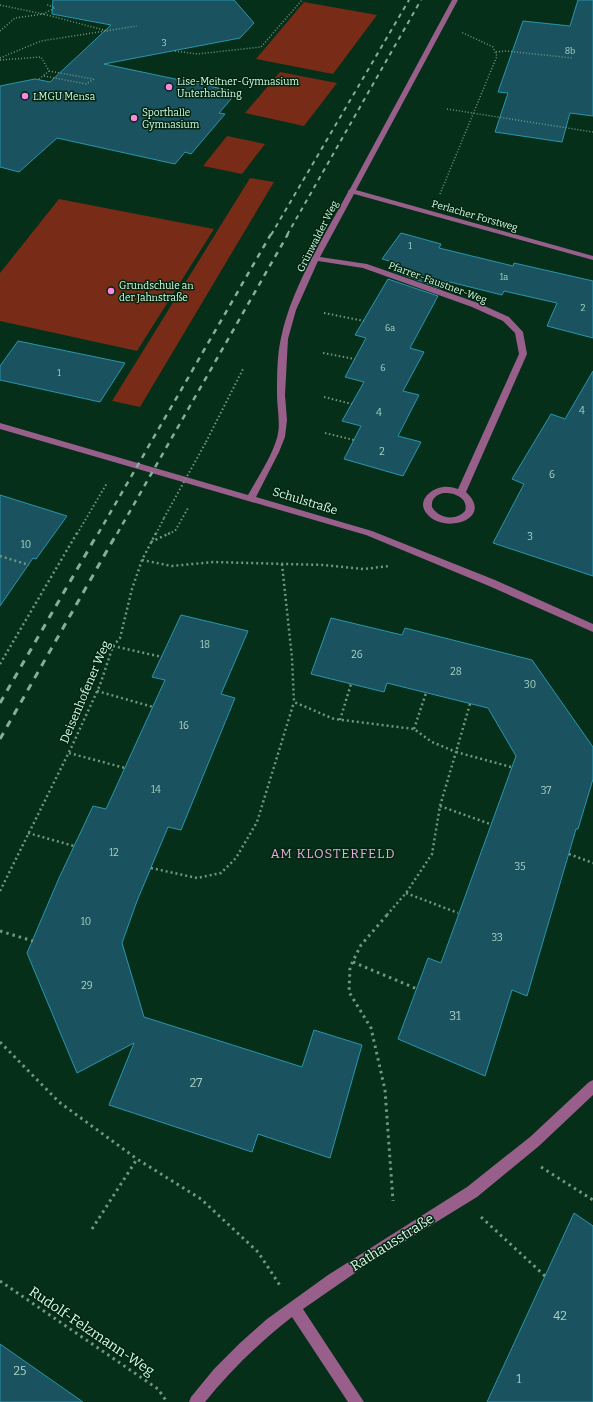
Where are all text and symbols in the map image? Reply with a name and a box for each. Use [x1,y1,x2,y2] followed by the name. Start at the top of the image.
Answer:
[161,38,167,48] house number: 3
[565,46,575,56] house number: 8b
[177,76,300,100] place label: Lise-Meitner-Gymnasium Unterhaching
[164,82,174,92] marker: Lise-Meitner-Gymnasium Unterhaching
[20,91,30,101] marker: LMGU Mensa
[33,91,96,103] place label: LMGU Mensa
[142,107,200,131] place label: Sporthalle Gymnasium
[129,113,139,123] marker: Sporthalle Gymnasium
[295,198,341,274] street label: Grünwalder Weg
[430,198,520,234] street label: Perlacher Forstweg
[408,241,412,251] house number: 1
[387,260,489,306] street label: Pfarrer-Faustner-Weg
[500,272,508,282] house number: 1a
[119,280,194,304] place label: Grundschule an der Jahnstraße
[106,286,116,296] marker: Grundschule an der Jahnstraße
[581,303,586,313] house number: 2
[385,323,395,333] house number: 6a
[380,363,386,373] house number: 6
[57,368,61,378] house number: 1
[579,405,585,417] house number: 4
[376,407,382,419] house number: 4
[379,446,385,458] house number: 2
[549,469,555,481] house number: 6
[271,484,339,518] street label: Schulstraße
[527,531,533,543] house number: 3
[21,539,31,551] house number: 10
[57,638,113,745] street label: Deisenhofener Weg
[200,639,210,651] house number: 18
[351,649,363,661] house number: 26
[450,666,462,678] house number: 28
[524,679,536,691] house number: 30
[179,720,189,732] house number: 16
[151,784,161,796] house number: 14
[541,785,551,797] house number: 37
[271,846,395,861] district label: AM KLOSTERFELD
[109,847,119,859] house number: 12
[514,861,526,873] house number: 35
[81,916,91,928] house number: 10
[491,932,503,944] house number: 33
[81,980,93,992] house number: 29
[449,1009,461,1023] house number: 31
[190,1076,202,1090] house number: 27
[347,1210,437,1275] street label: Rathausstraße
[26,1283,158,1380] street label: Rudolf-Felzmann-Weg
[553,1309,567,1323] house number: 42
[14,1364,26,1378] house number: 25
[517,1372,522,1386] house number: 1

